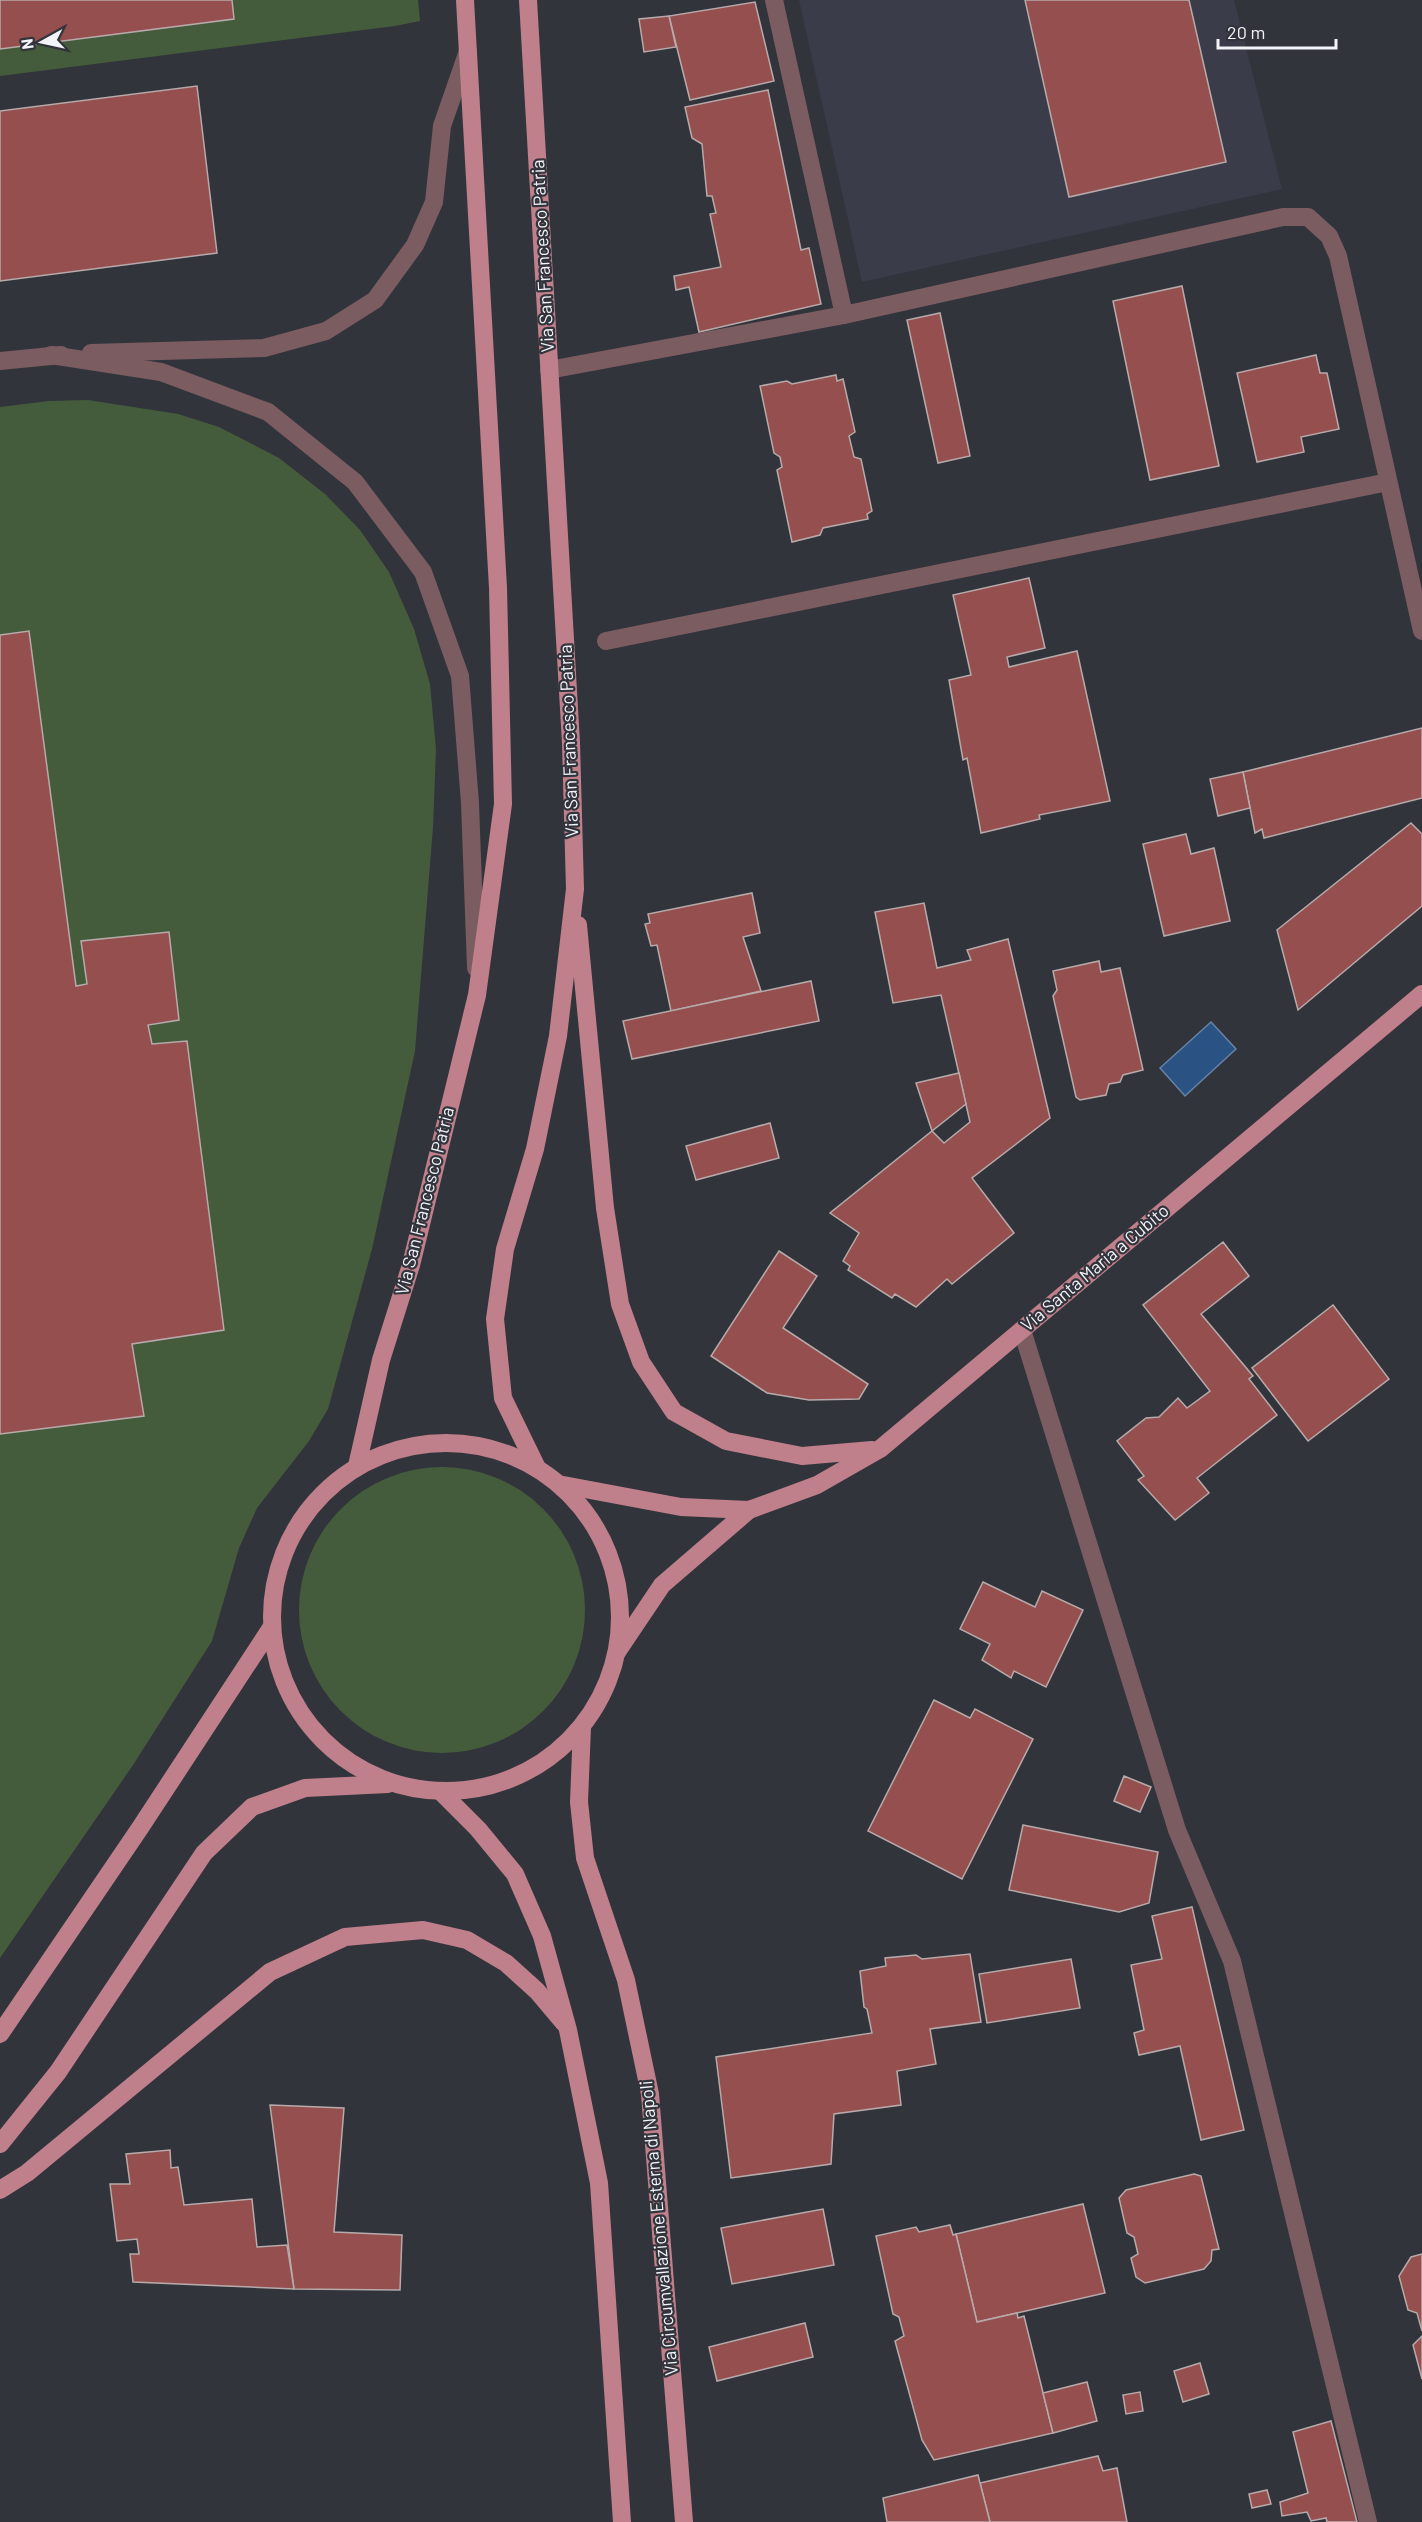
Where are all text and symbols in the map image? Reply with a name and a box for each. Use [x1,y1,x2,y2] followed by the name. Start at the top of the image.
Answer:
[12,12,72,72] north arrow
[1218,12,1336,50] scale bar
[1227,21,1265,43] text: 20 m
[17,38,37,51] text: N
[526,159,558,353] street label: Via San Francesco Patria
[554,644,582,838] street label: Via San Francesco Patria
[390,1104,458,1297] street label: Via San Francesco Patria
[1016,1199,1173,1336] street label: Via Santa Maria a Cubito
[634,2080,682,2377] street label: Via Circumvallazione Esterna di Napoli

